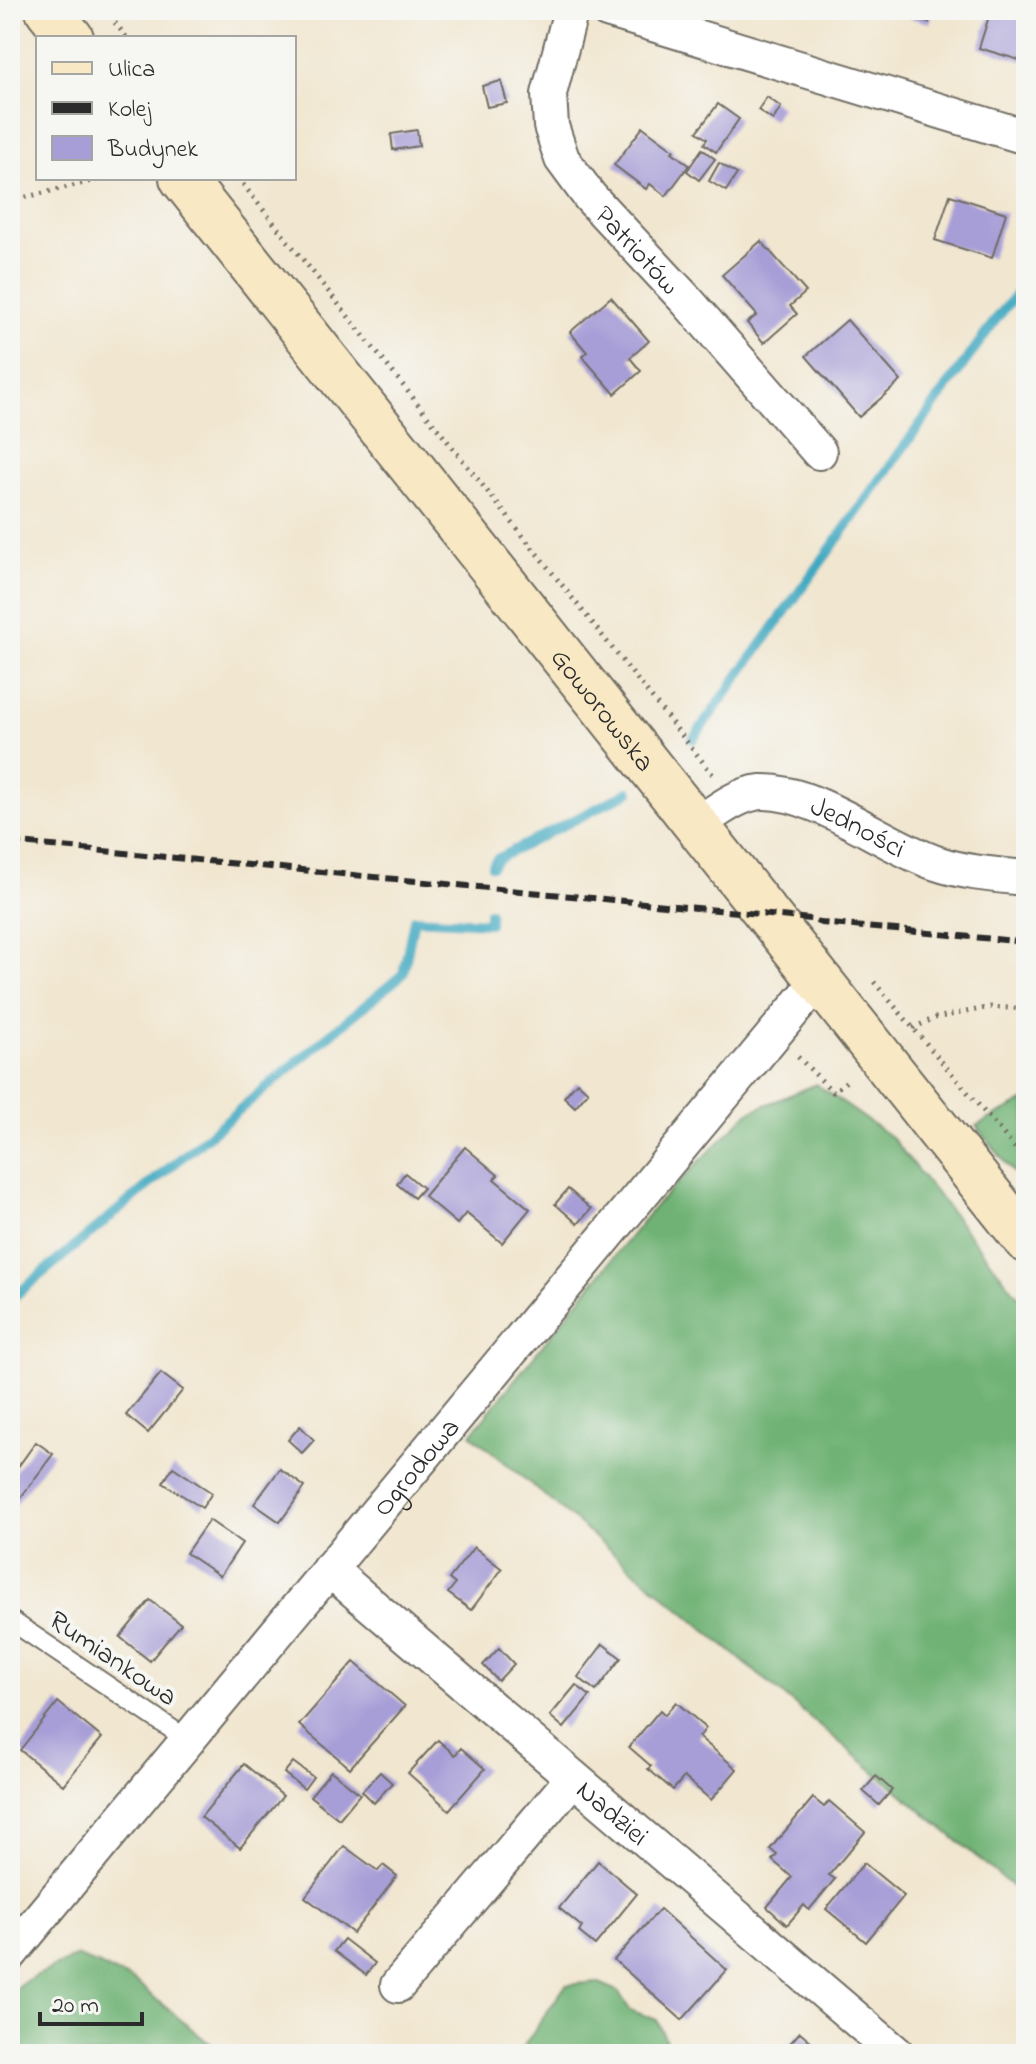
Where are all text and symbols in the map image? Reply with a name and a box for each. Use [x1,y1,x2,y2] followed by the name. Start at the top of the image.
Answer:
[36,36,296,180] legend
[108,53,155,88] text: Ulica
[108,93,152,128] text: Kolej
[107,133,198,169] text: Budynek
[584,197,688,305] street label: Patriotów
[539,640,663,782] street label: Goworowska
[803,787,912,871] street label: Jedności
[364,1410,471,1527] street label: Ogrodowa
[39,1602,185,1718] street label: Rumiankowa
[566,1772,656,1857] street label: Nadziei
[40,1976,142,2026] scale bar
[52,1989,99,2024] text: 20 m

